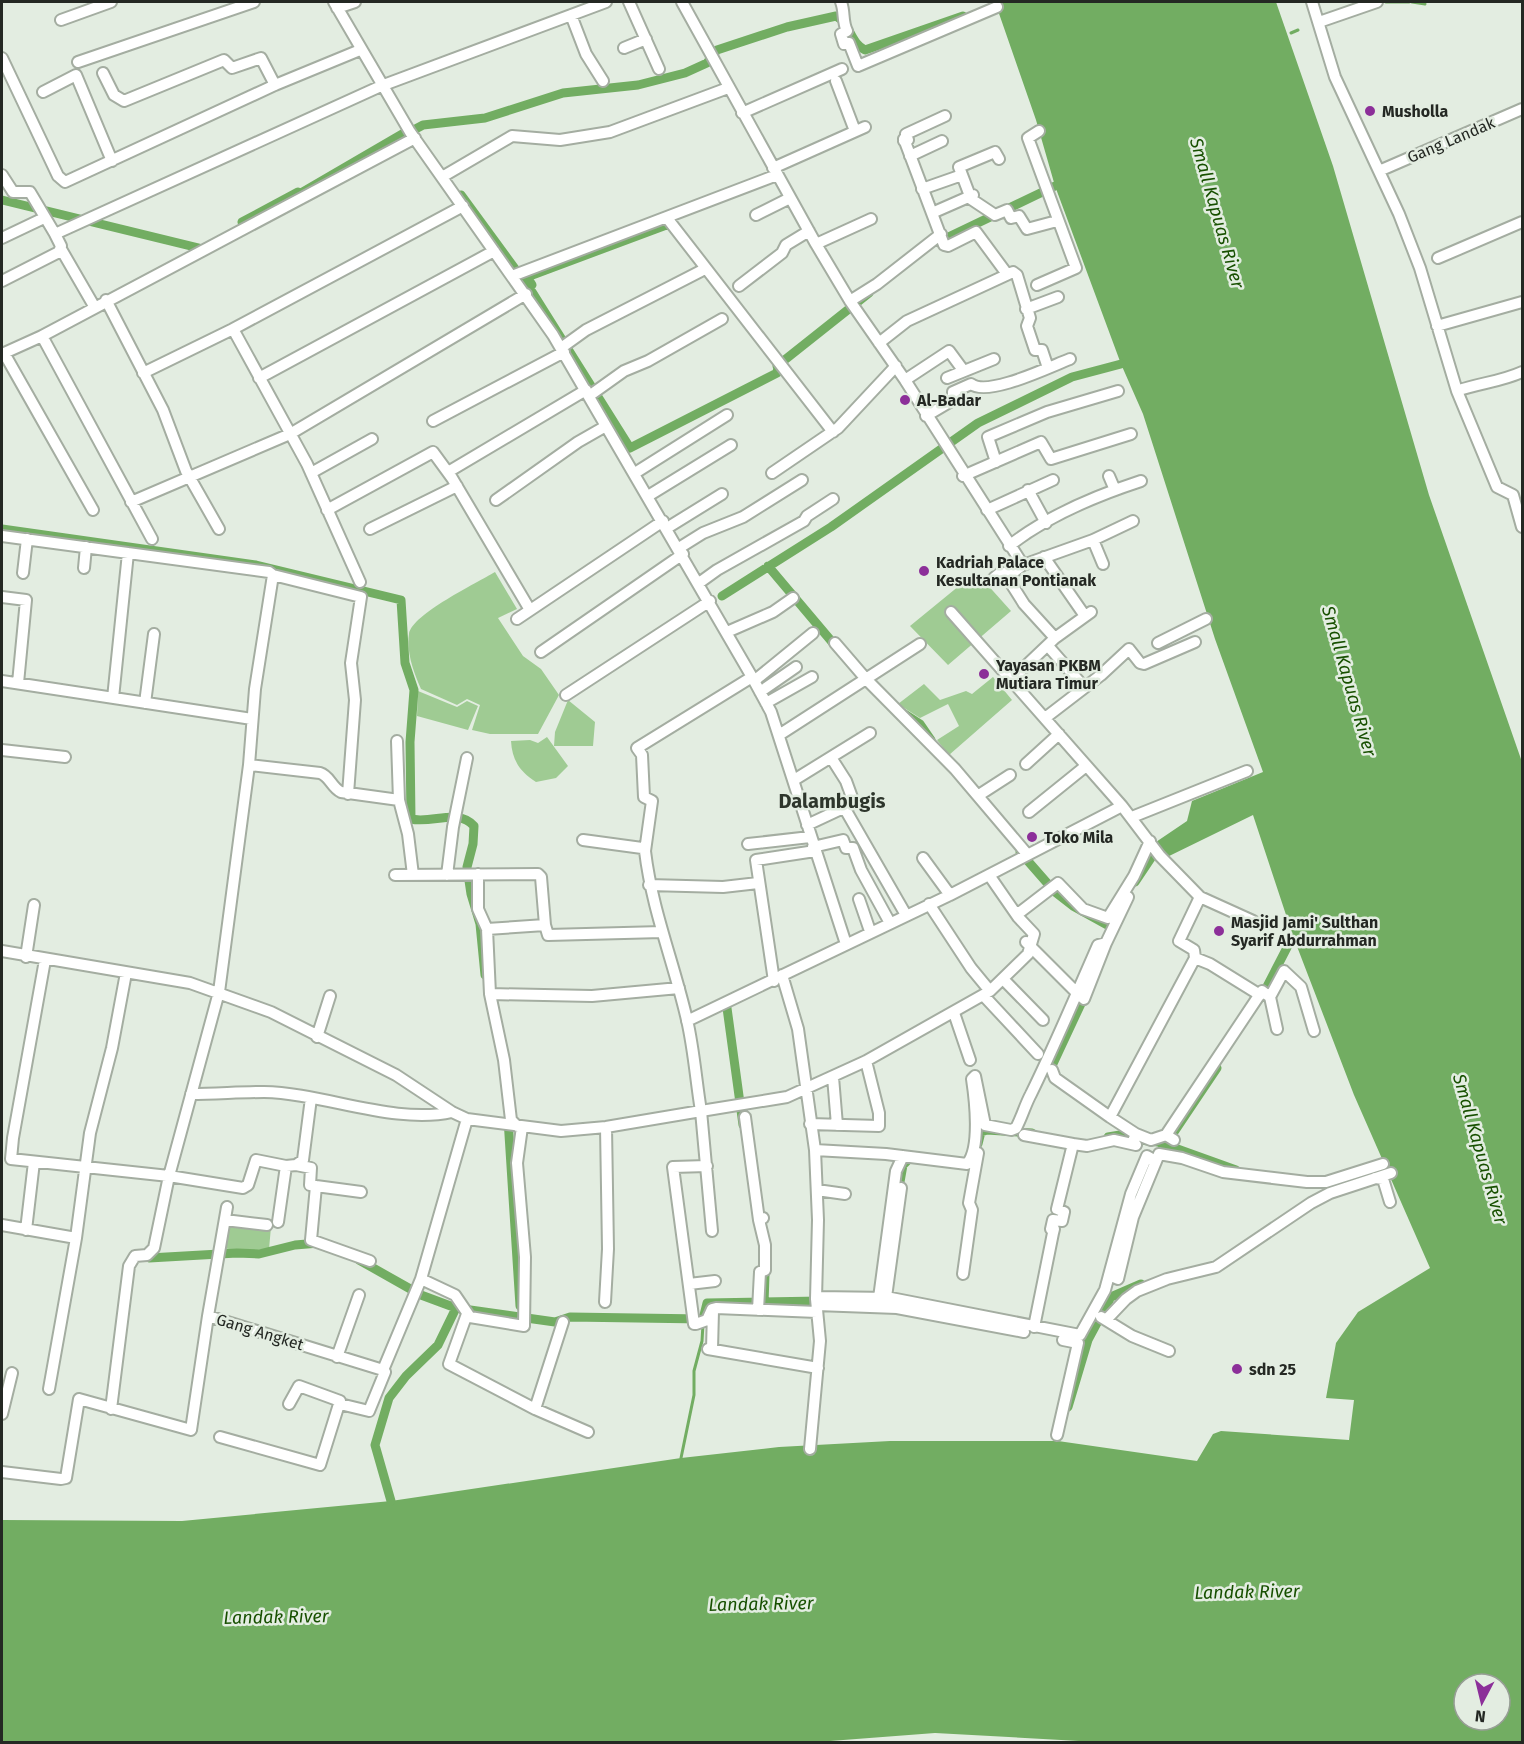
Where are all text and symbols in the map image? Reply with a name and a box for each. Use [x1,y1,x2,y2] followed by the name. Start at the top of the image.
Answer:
[1382,102,1448,121] place label: Musholla
[1363,104,1377,118] marker: Musholla
[1404,113,1498,167] street label: Gang Landak
[1185,134,1249,292] water label: Small Kapuas River
[916,391,982,410] place label: Al-Badar
[898,393,912,407] marker: Al-Badar
[936,553,1096,590] place label: Kadriah Palace Kesultanan Pontianak
[917,564,931,578] marker: Kadriah Palace Kesultanan Pontianak
[1317,602,1381,760] water label: Small Kapuas River
[995,656,1101,693] place label: Yayasan PKBM Mutiara Timur
[977,667,991,681] marker: Yayasan PKBM Mutiara Timur
[779,789,886,813] district label: Dalambugis
[1044,828,1114,847] place label: Toko Mila
[1025,830,1039,844] marker: Toko Mila
[1231,913,1378,950] place label: Masjid Jami' Sulthan Syarif Abdurrahman
[1212,924,1226,938] marker: Masjid Jami' Sulthan Syarif Abdurrahman
[1448,1070,1512,1228] water label: Small Kapuas River
[214,1310,306,1354] street label: Gang Angket
[1249,1360,1297,1379] place label: sdn 25
[1230,1362,1244,1376] marker: sdn 25
[1194,1580,1301,1604] water label: Landak River
[708,1592,815,1616] water label: Landak River
[223,1605,330,1629] water label: Landak River
[1452,1672,1512,1732] north arrow
[1474,1706,1487,1726] text: N

